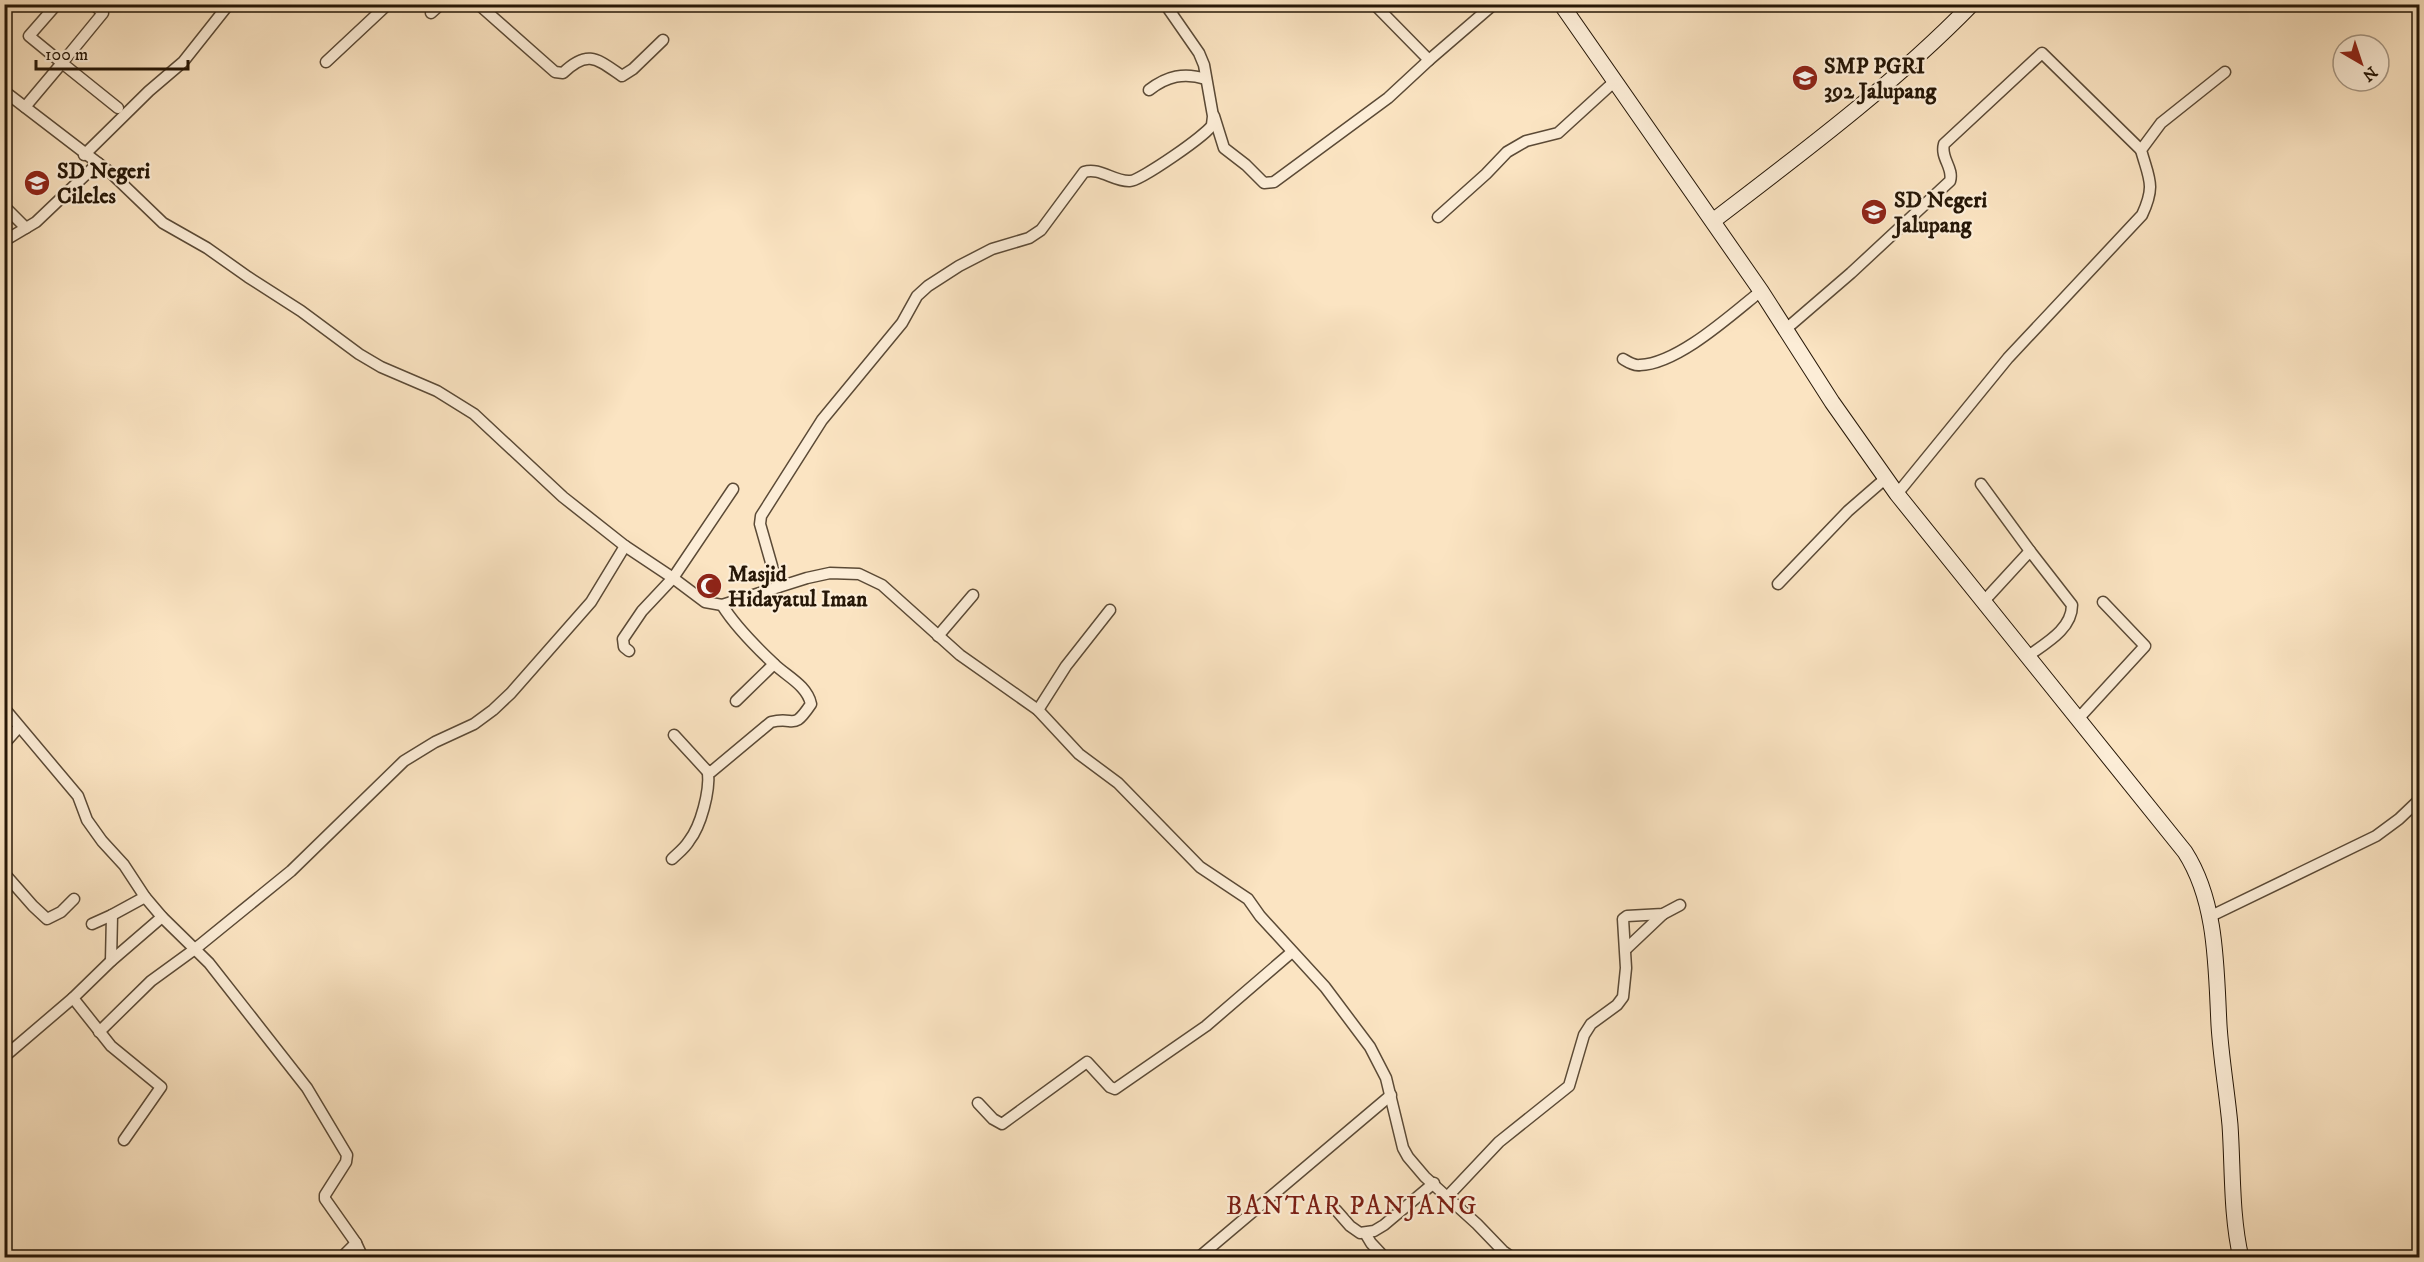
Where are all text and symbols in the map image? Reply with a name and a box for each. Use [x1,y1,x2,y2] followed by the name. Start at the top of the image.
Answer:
[36,33,188,71] scale bar
[2331,33,2391,93] north arrow
[45,44,88,66] text: 100 m
[1824,53,1937,105] place label: SMP PGRI 392 Jalupang
[2358,62,2381,86] text: N
[1790,63,1820,93] school or university icon: SMP PGRI 392 Jalupang
[57,158,150,210] place label: SD Negeri Cileles
[22,168,52,198] school or university icon: SD Negeri Cileles
[1891,187,1987,239] place label: SD Negeri Jalupang
[1859,197,1889,227] school or university icon: SD Negeri Jalupang
[728,561,868,613] place label: Masjid Hidayatul Iman
[694,571,724,601] mosque icon: Masjid Hidayatul Iman
[1226,1190,1478,1223] district label: BANTAR PANJANG

